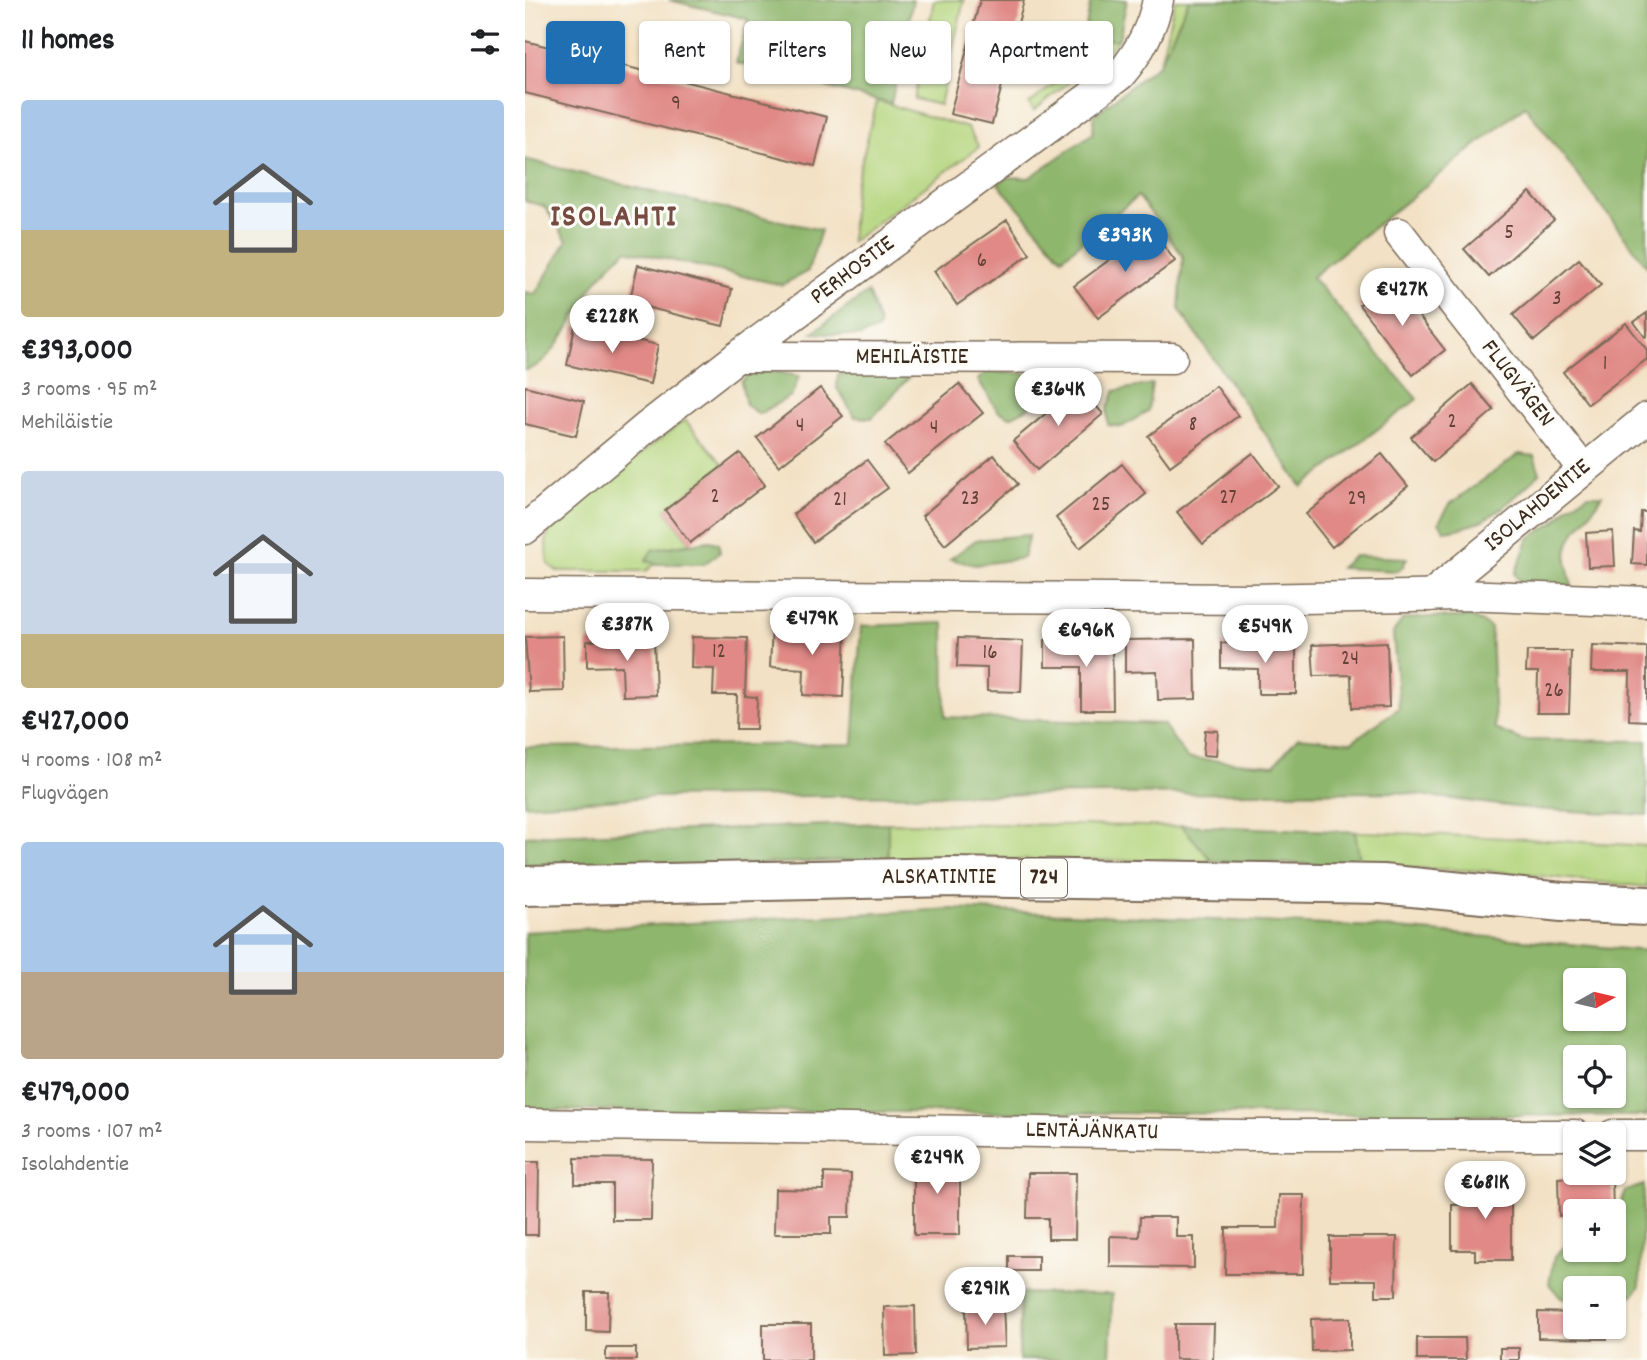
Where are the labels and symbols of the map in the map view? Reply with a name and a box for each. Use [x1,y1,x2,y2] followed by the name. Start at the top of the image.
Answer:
[671,90,681,120] house number: 9
[550,196,678,242] district label: ISOLAHTI
[1076,215,1174,274] pin: €393K
[1504,219,1514,249] house number: 5
[804,228,902,314] street label: PERHOSTIE
[977,247,987,277] house number: 6
[1353,268,1451,328] pin: €427K
[1552,285,1562,315] house number: 3
[563,296,661,355] pin: €228K
[1472,333,1562,435] street label: FLUGVÄGEN
[856,341,969,375] street label: MEHILÄISTIE
[1603,350,1607,380] house number: 1
[1009,368,1107,428] pin: €364K
[1447,408,1457,438] house number: 2
[1189,411,1197,441] house number: 8
[796,412,804,442] house number: 4
[930,414,938,444] house number: 4
[1477,451,1599,561] street label: ISOLAHDENTIE
[710,483,720,513] house number: 2
[1219,484,1237,514] house number: 27
[961,485,979,515] house number: 23
[1348,485,1366,515] house number: 29
[833,486,847,516] house number: 21
[1092,491,1110,521] house number: 25
[763,598,861,657] pin: €479K
[578,604,676,663] pin: €387K
[1216,606,1314,665] pin: €549K
[1037,610,1135,669] pin: €696K
[712,638,726,668] house number: 12
[983,639,997,669] house number: 16
[1341,645,1359,675] house number: 24
[1544,677,1564,707] house number: 26
[1021,858,1067,898] road number: 724
[882,861,996,895] street label: ALSKATINTIE
[1563,968,1626,1031] north arrow
[1025,1114,1159,1150] street label: LENTÄJÄNKATU
[888,1136,986,1196] pin: €249K
[1436,1162,1534,1221] pin: €681K
[936,1268,1034,1327] pin: €291K

